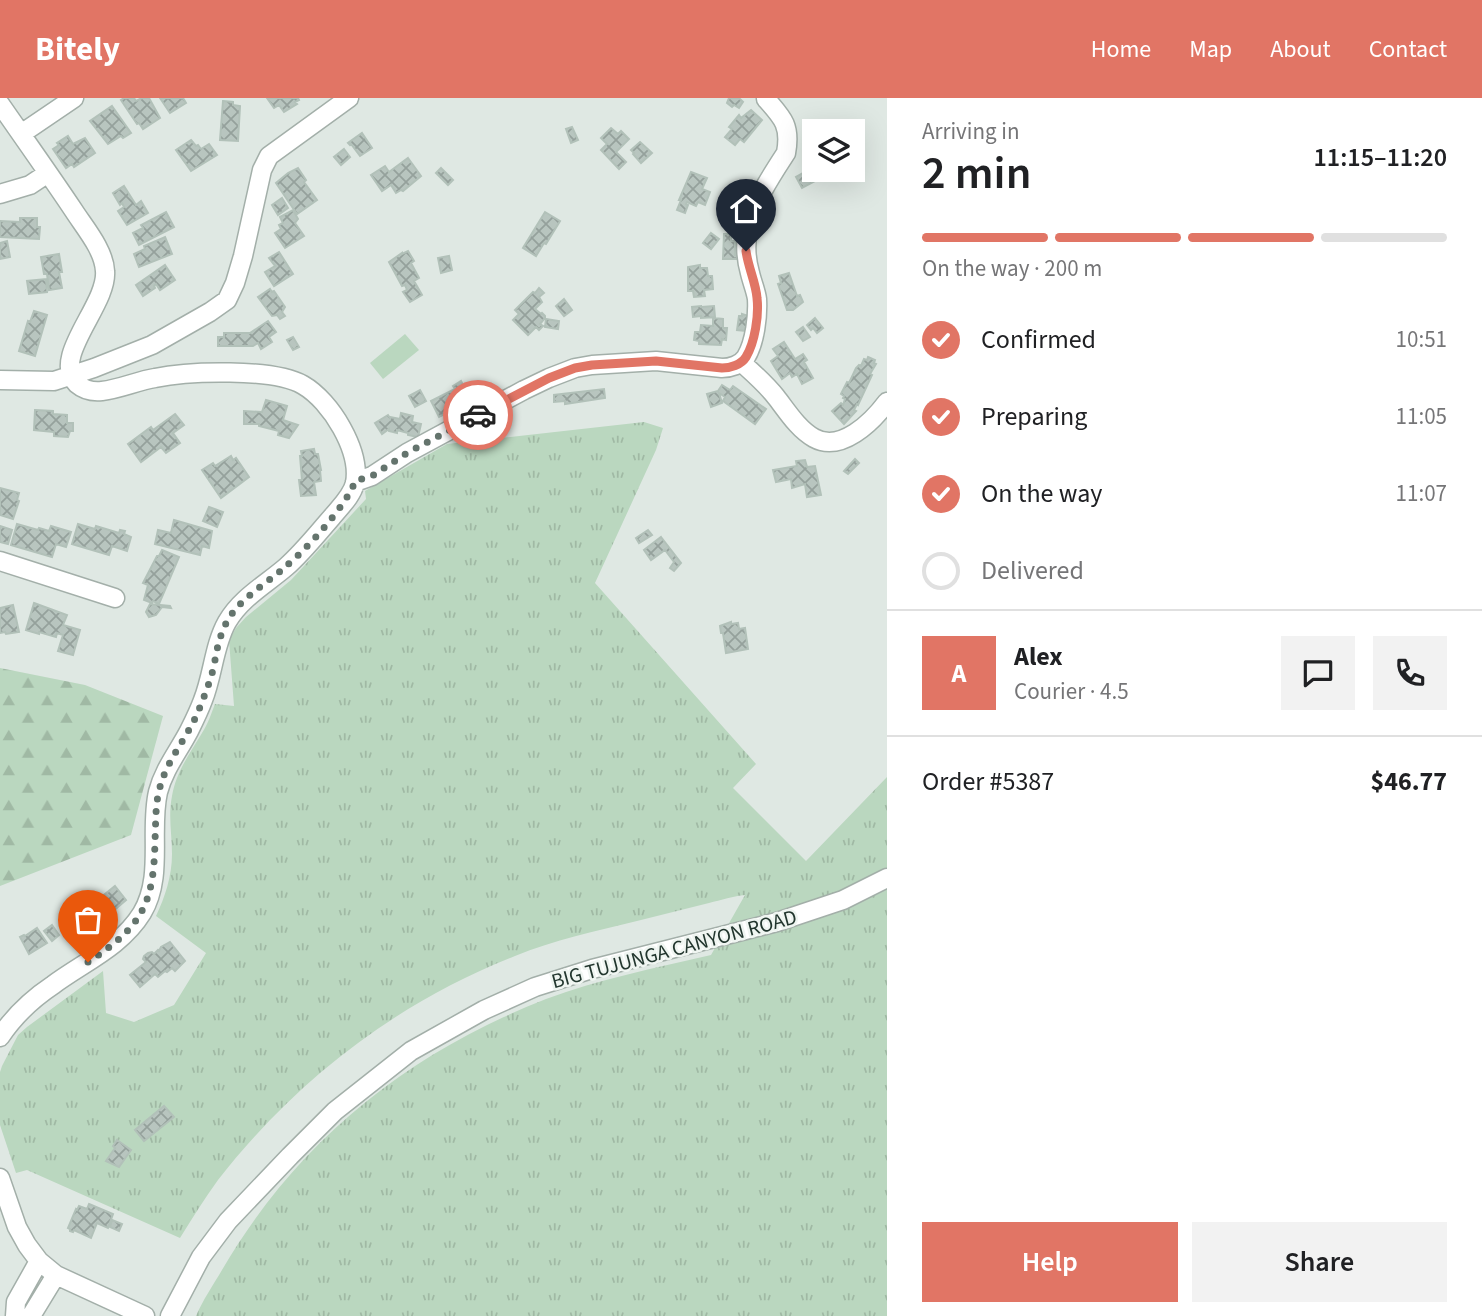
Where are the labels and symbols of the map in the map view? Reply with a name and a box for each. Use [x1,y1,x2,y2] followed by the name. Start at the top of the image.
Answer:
[716,179,776,251] pin
[443,380,513,450] courier
[58,890,118,962] pin
[548,902,800,996] street label: BIG TUJUNGA CANYON ROAD

